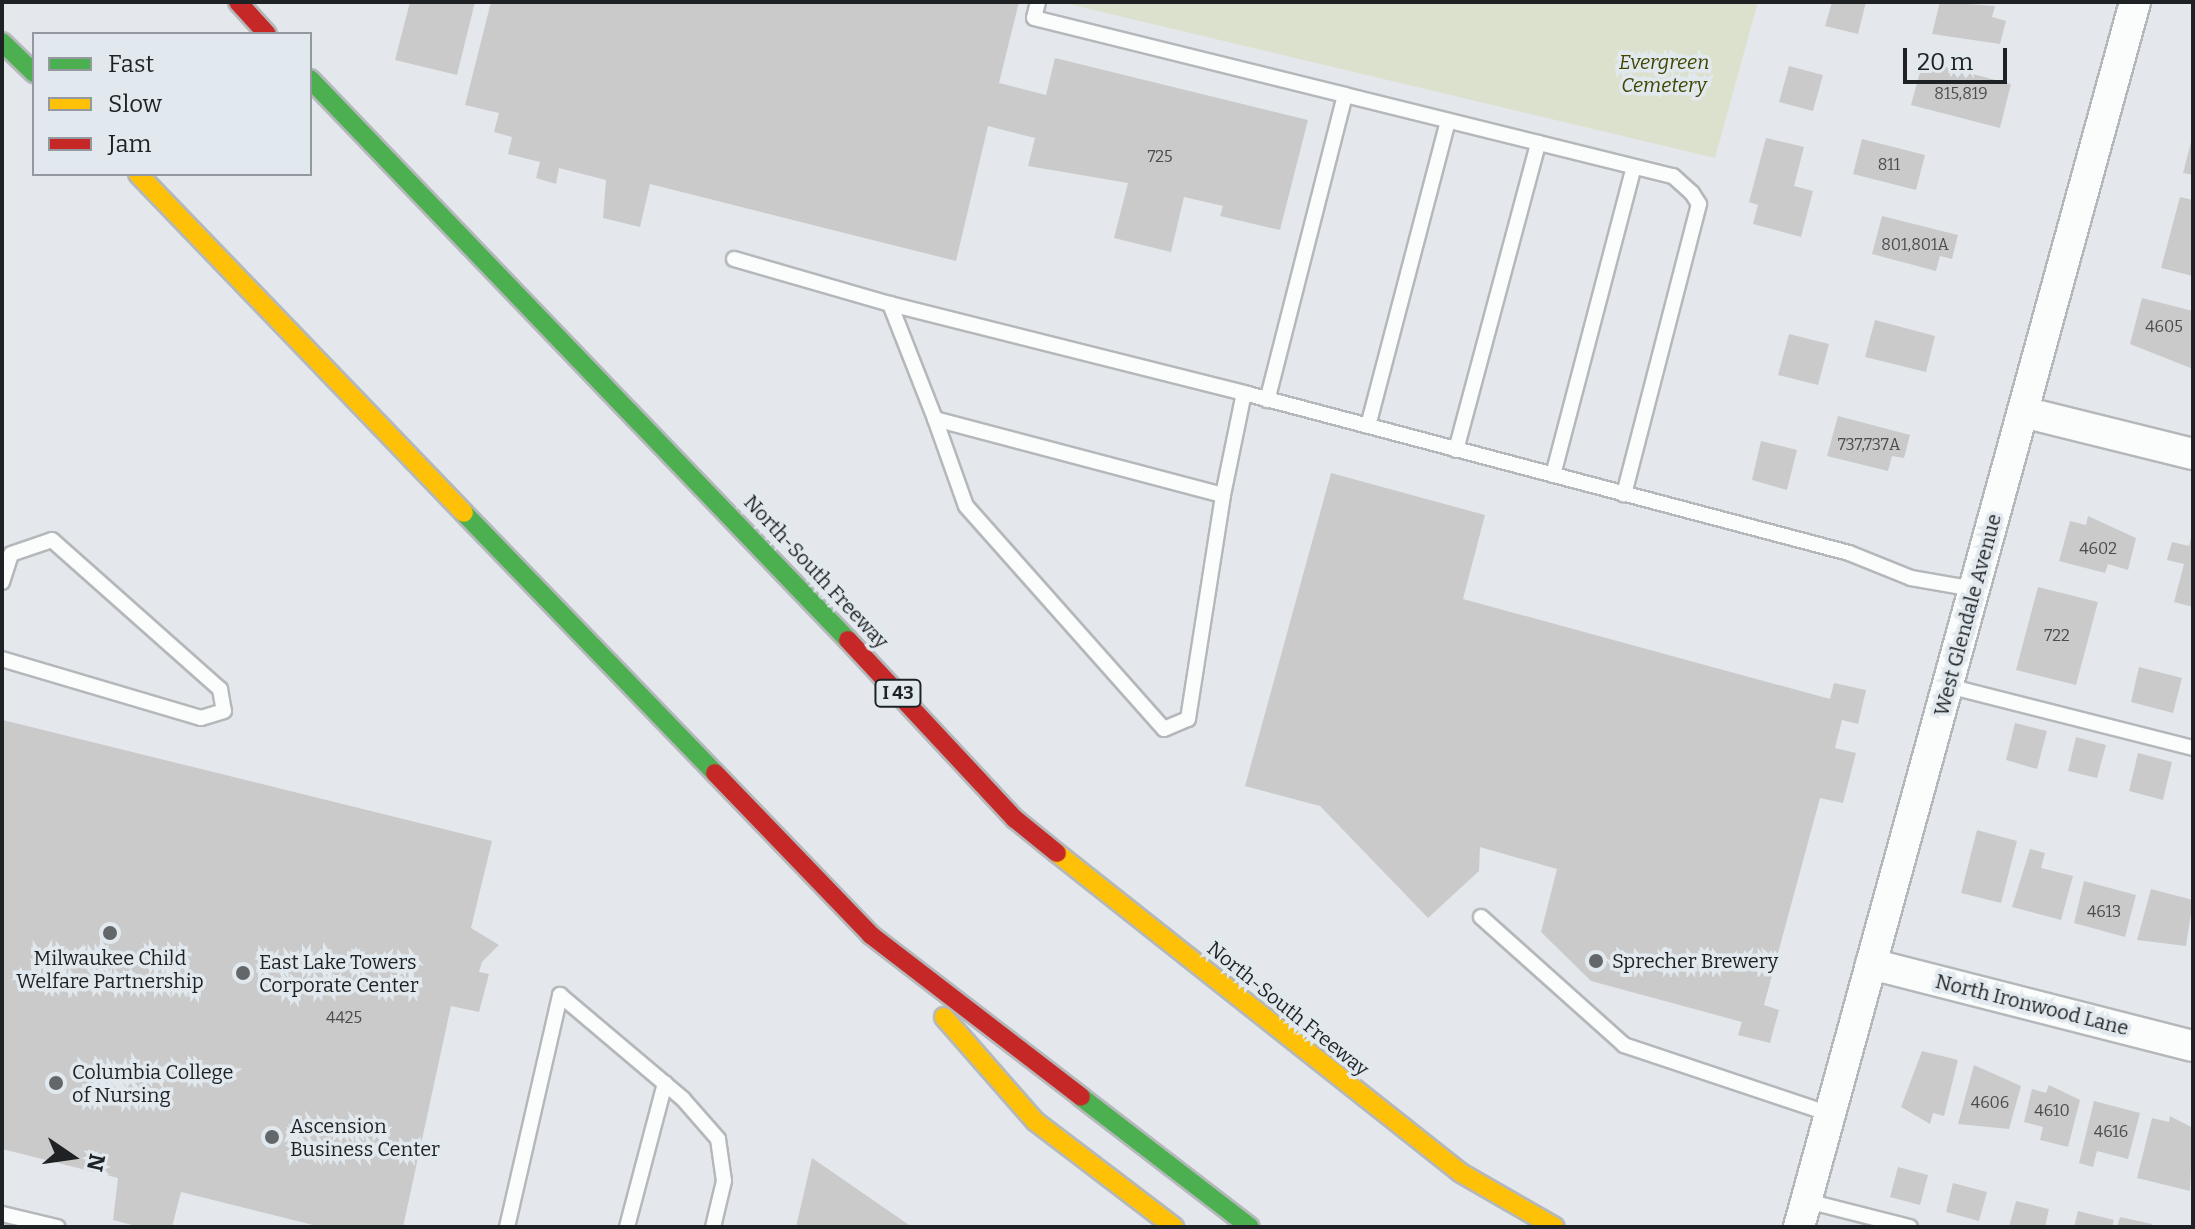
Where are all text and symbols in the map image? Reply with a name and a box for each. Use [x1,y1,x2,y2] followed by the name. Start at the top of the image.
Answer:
[32,32,312,176] legend
[1907,32,2011,82] scale bar
[1917,48,1973,76] text: 20 m
[108,50,154,78] text: Fast
[1619,50,1709,97] park label: Evergreen Cemetery
[1934,84,1988,104] house number: 815,819
[108,90,162,118] text: Slow
[108,130,151,158] text: Jam
[1147,147,1173,167] house number: 725
[1878,155,1900,175] house number: 811
[1881,235,1949,255] house number: 801,801A
[2145,317,2183,337] house number: 4605
[1838,435,1900,455] house number: 737,737A
[739,490,893,654] street label: North-South Freeway
[1929,511,2007,719] street label: West Glendale Avenue
[2079,539,2117,559] house number: 4602
[2044,626,2070,646] house number: 722
[874,679,922,707] road number: I 43
[2087,902,2121,922] house number: 4613
[101,924,119,942] marker: Milwaukee Child Welfare Partnership
[1202,936,1374,1082] street label: North-South Freeway
[16,946,204,993] place label: Milwaukee Child Welfare Partnership
[1612,949,1778,973] place label: Sprecher Brewery
[259,950,419,997] place label: East Lake Towers Corporate Center
[1587,952,1605,970] marker: Sprecher Brewery
[234,964,252,982] marker: East Lake Towers Corporate Center
[1933,969,2131,1041] street label: North Ironwood Lane
[326,1008,362,1028] house number: 4425
[72,1060,233,1107] place label: Columbia College of Nursing
[47,1074,65,1092] marker: Columbia College of Nursing
[1971,1093,2009,1113] house number: 4606
[2034,1101,2070,1121] house number: 4610
[290,1114,440,1161] place label: Ascension Business Center
[32,1117,112,1197] north arrow
[2094,1122,2128,1142] house number: 4616
[261,1126,283,1148] marker: Ascension Business Center
[81,1151,111,1174] text: N

